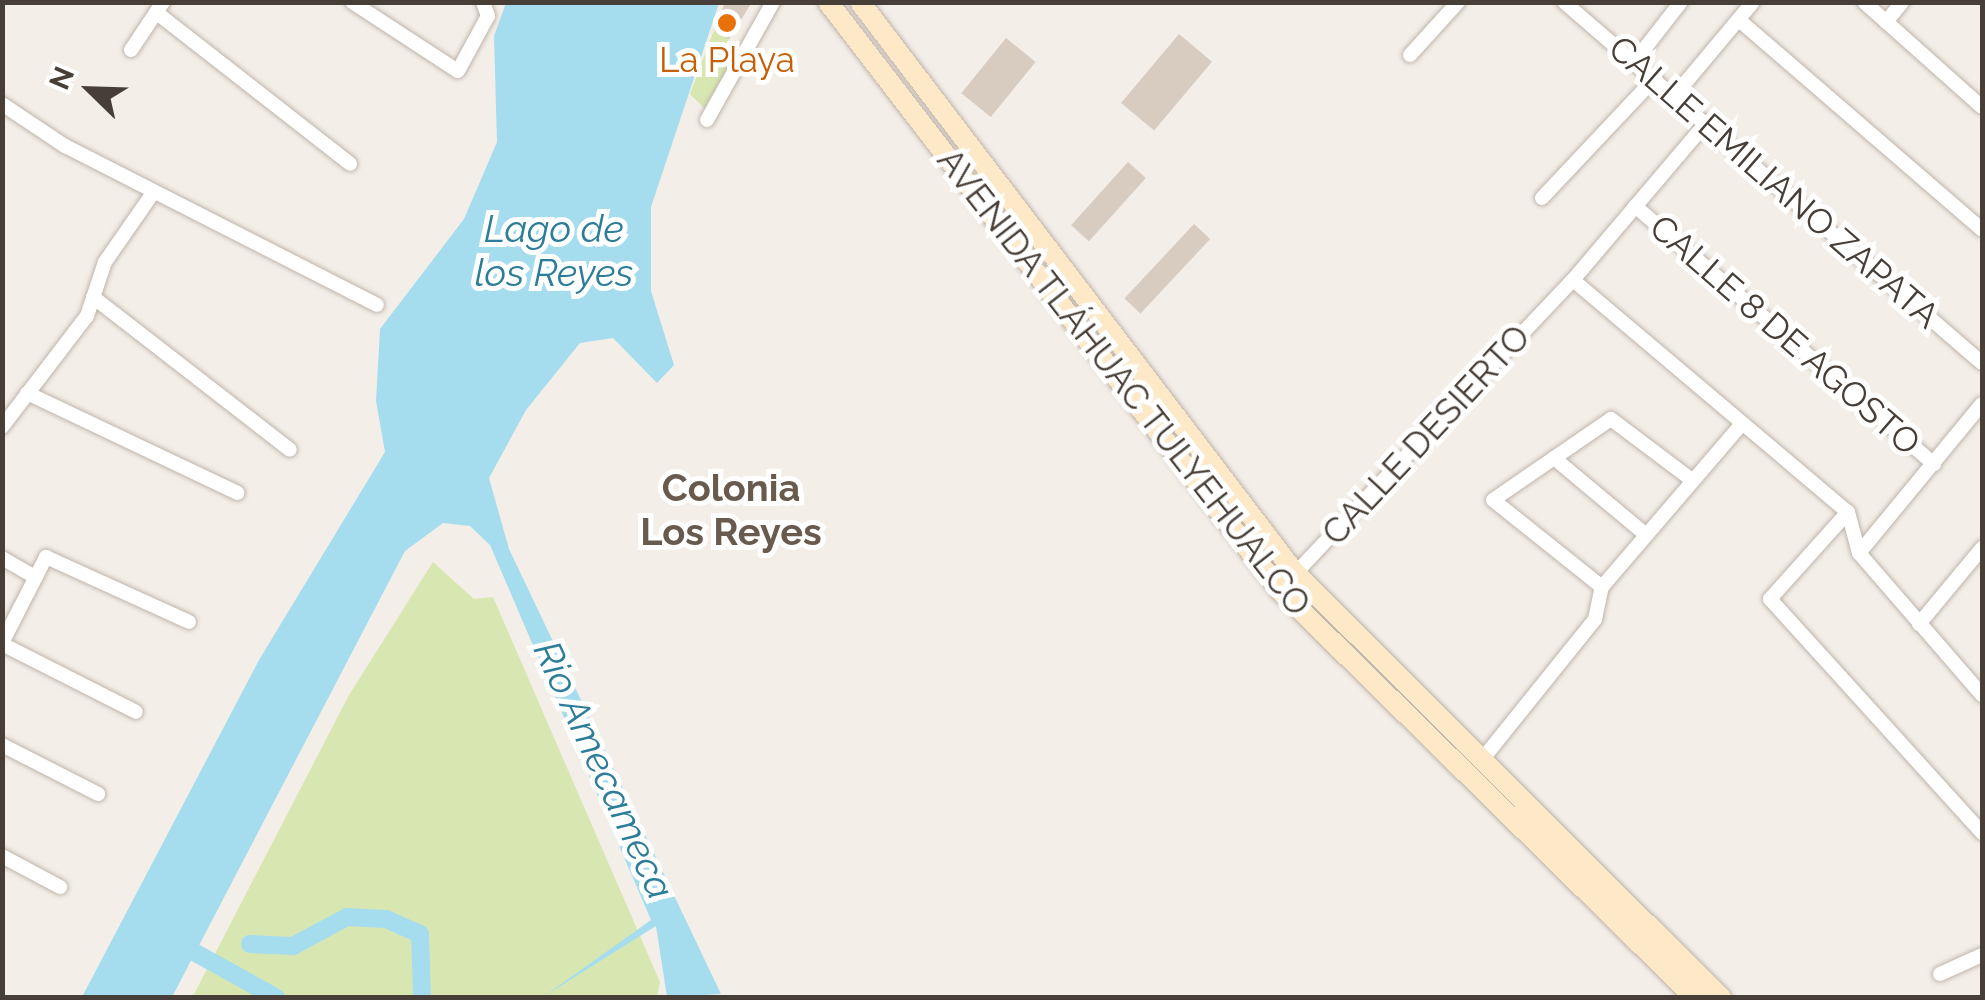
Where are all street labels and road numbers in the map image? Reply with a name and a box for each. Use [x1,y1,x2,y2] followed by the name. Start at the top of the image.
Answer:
[1600,27,1948,337] street label: CALLE EMILIANO ZAPATA
[928,139,1320,625] street label: AVENIDA TLÁHUAC TULYEHUALCO
[1641,206,1929,464] street label: CALLE 8 DE AGOSTO
[1313,316,1539,554] street label: CALLE DESIERTO

